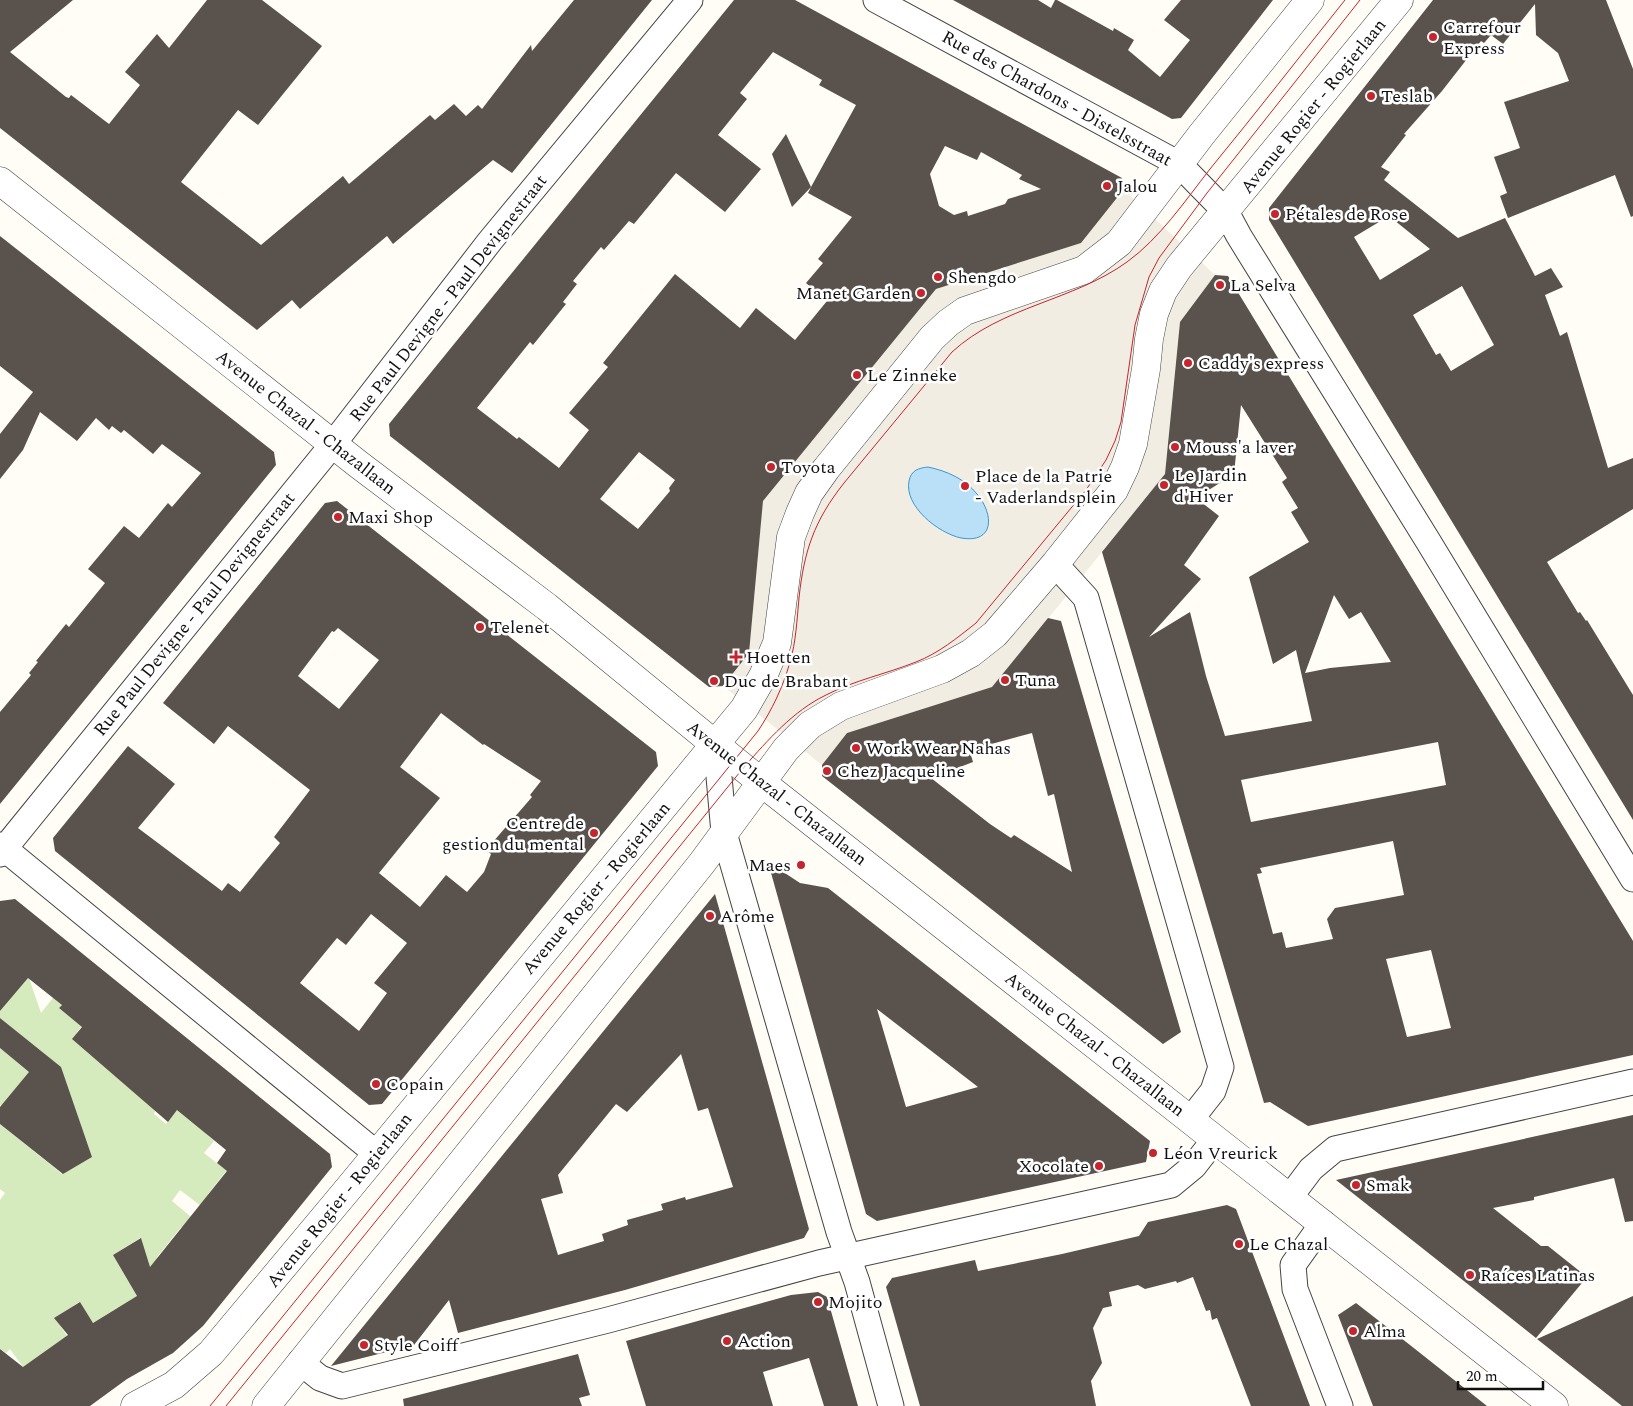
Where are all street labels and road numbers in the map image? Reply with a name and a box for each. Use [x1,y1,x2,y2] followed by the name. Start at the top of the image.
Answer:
[1234,13,1393,200] street label: Avenue Rogier - Rogierlaan
[936,24,1177,173] street label: Rue des Chardons - Distelsstraat
[343,169,554,428] street label: Rue Paul Devigne - Paul Devignestraat
[210,343,402,502] street label: Avenue Chazal - Chazallaan
[87,486,302,742] street label: Rue Paul Devigne - Paul Devignestraat
[681,714,873,873] street label: Avenue Chazal - Chazallaan
[516,796,677,981] street label: Avenue Rogier - Rogierlaan
[999,965,1191,1124] street label: Avenue Chazal - Chazallaan
[260,1107,419,1294] street label: Avenue Rogier - Rogierlaan

